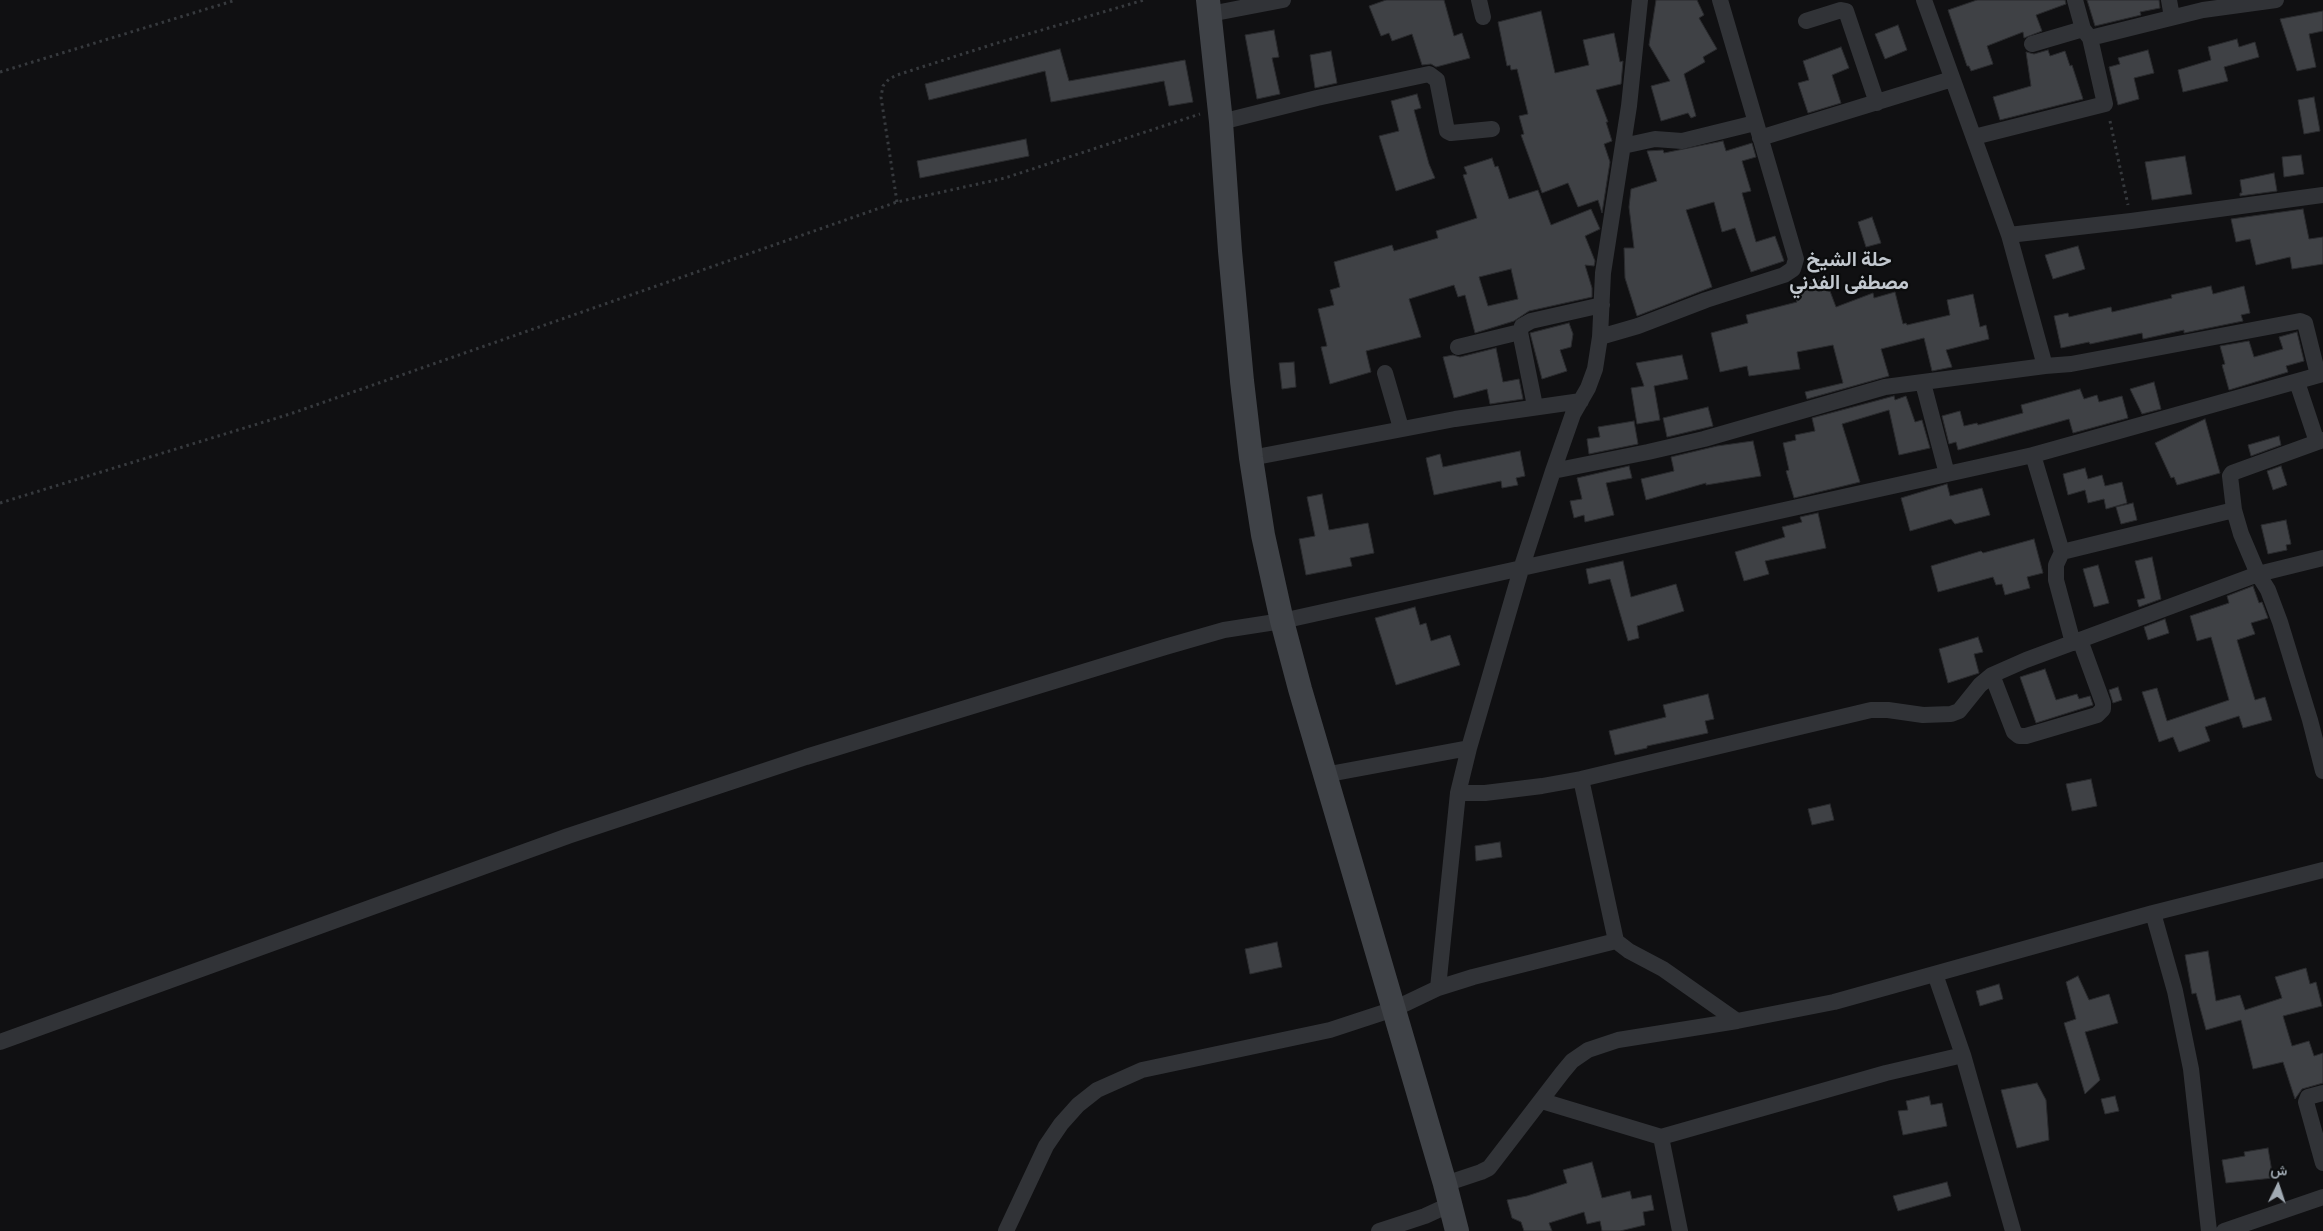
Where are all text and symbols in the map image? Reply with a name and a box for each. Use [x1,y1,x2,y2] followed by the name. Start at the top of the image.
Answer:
[1789,250,1909,297] district label: حلة الشيخ مصطفى الفدني
[2270,1160,2288,1182] text: ش
[2253,1161,2303,1211] north arrow

